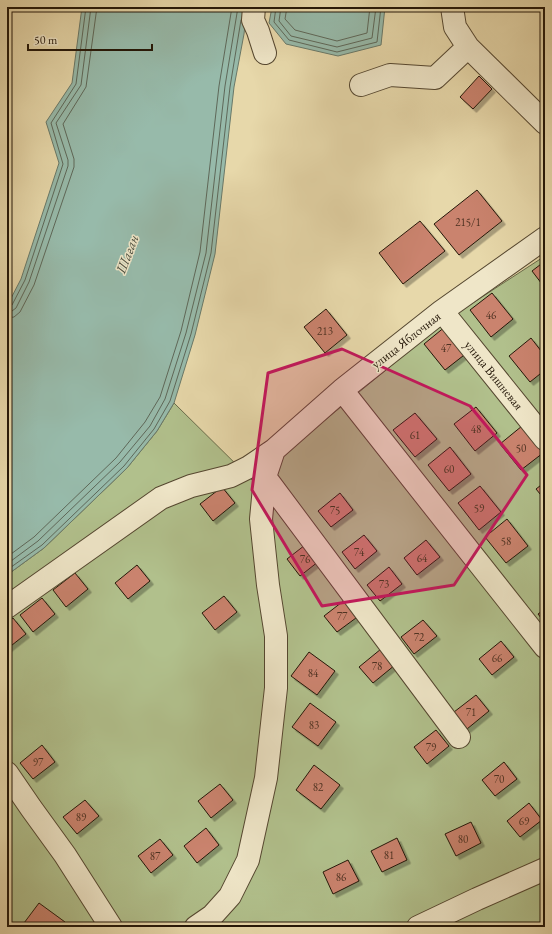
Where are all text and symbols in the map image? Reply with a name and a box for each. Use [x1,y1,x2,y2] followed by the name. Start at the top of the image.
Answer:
[28,26,152,52] scale bar
[34,32,58,48] text: 50 m
[455,215,481,229] house number: 215/1
[111,232,143,277] water label: Шаған
[368,307,444,372] street label: улица Яблочная
[486,308,497,322] house number: 46
[317,324,333,338] house number: 213
[461,337,527,413] street label: улица Вишневая
[441,341,452,355] house number: 47
[471,422,481,436] house number: 48
[410,428,420,442] house number: 61
[516,441,526,455] house number: 50
[444,462,454,476] house number: 60
[474,501,485,515] house number: 59
[330,503,340,517] house number: 75
[501,534,511,548] house number: 58
[354,545,365,559] house number: 74
[417,551,428,565] house number: 64
[300,552,311,566] house number: 76
[379,577,389,591] house number: 73
[337,609,348,623] house number: 77
[414,630,425,644] house number: 72
[492,651,503,665] house number: 66
[372,659,382,673] house number: 78
[308,666,319,680] house number: 84
[466,705,476,719] house number: 71
[309,718,319,732] house number: 83
[426,740,437,754] house number: 79
[33,755,44,769] house number: 97
[494,772,504,786] house number: 70
[313,780,324,794] house number: 82
[76,810,87,824] house number: 89
[519,814,530,828] house number: 69
[458,832,468,846] house number: 80
[384,848,394,862] house number: 81
[150,849,161,863] house number: 87
[336,870,347,884] house number: 86

